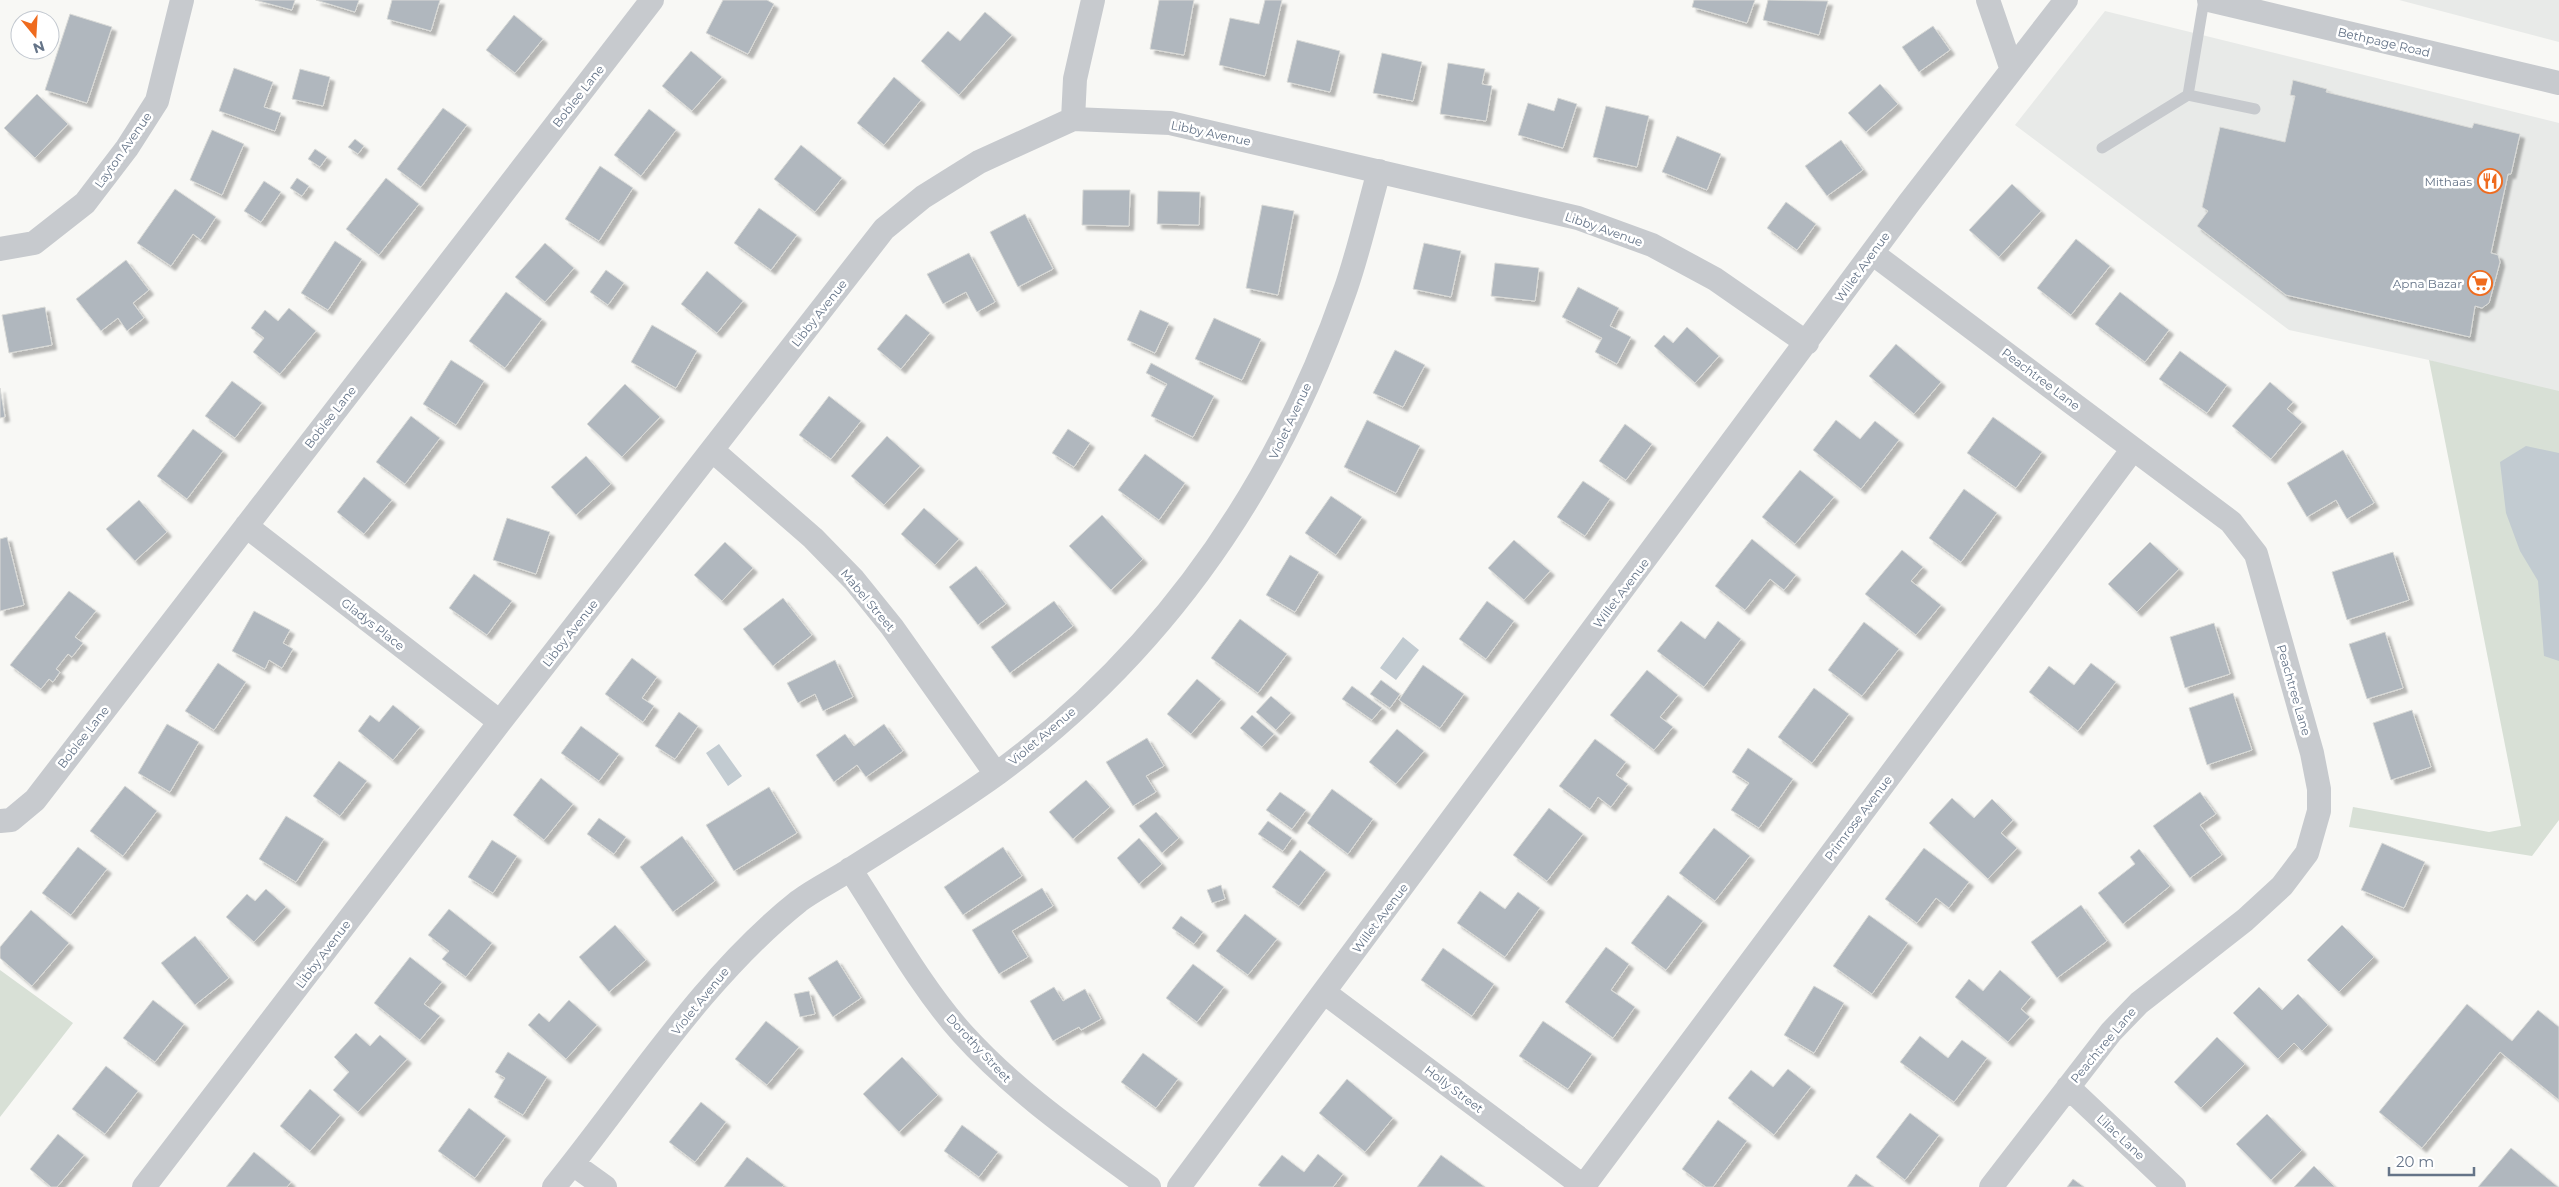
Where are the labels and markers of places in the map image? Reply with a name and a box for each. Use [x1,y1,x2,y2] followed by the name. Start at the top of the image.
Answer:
[2477,168,2503,194] restaurant icon: Mithaas
[2424,174,2472,189] place label: Mithaas
[2467,270,2493,296] supermarket icon: Apna Bazar
[2393,276,2462,291] place label: Apna Bazar

